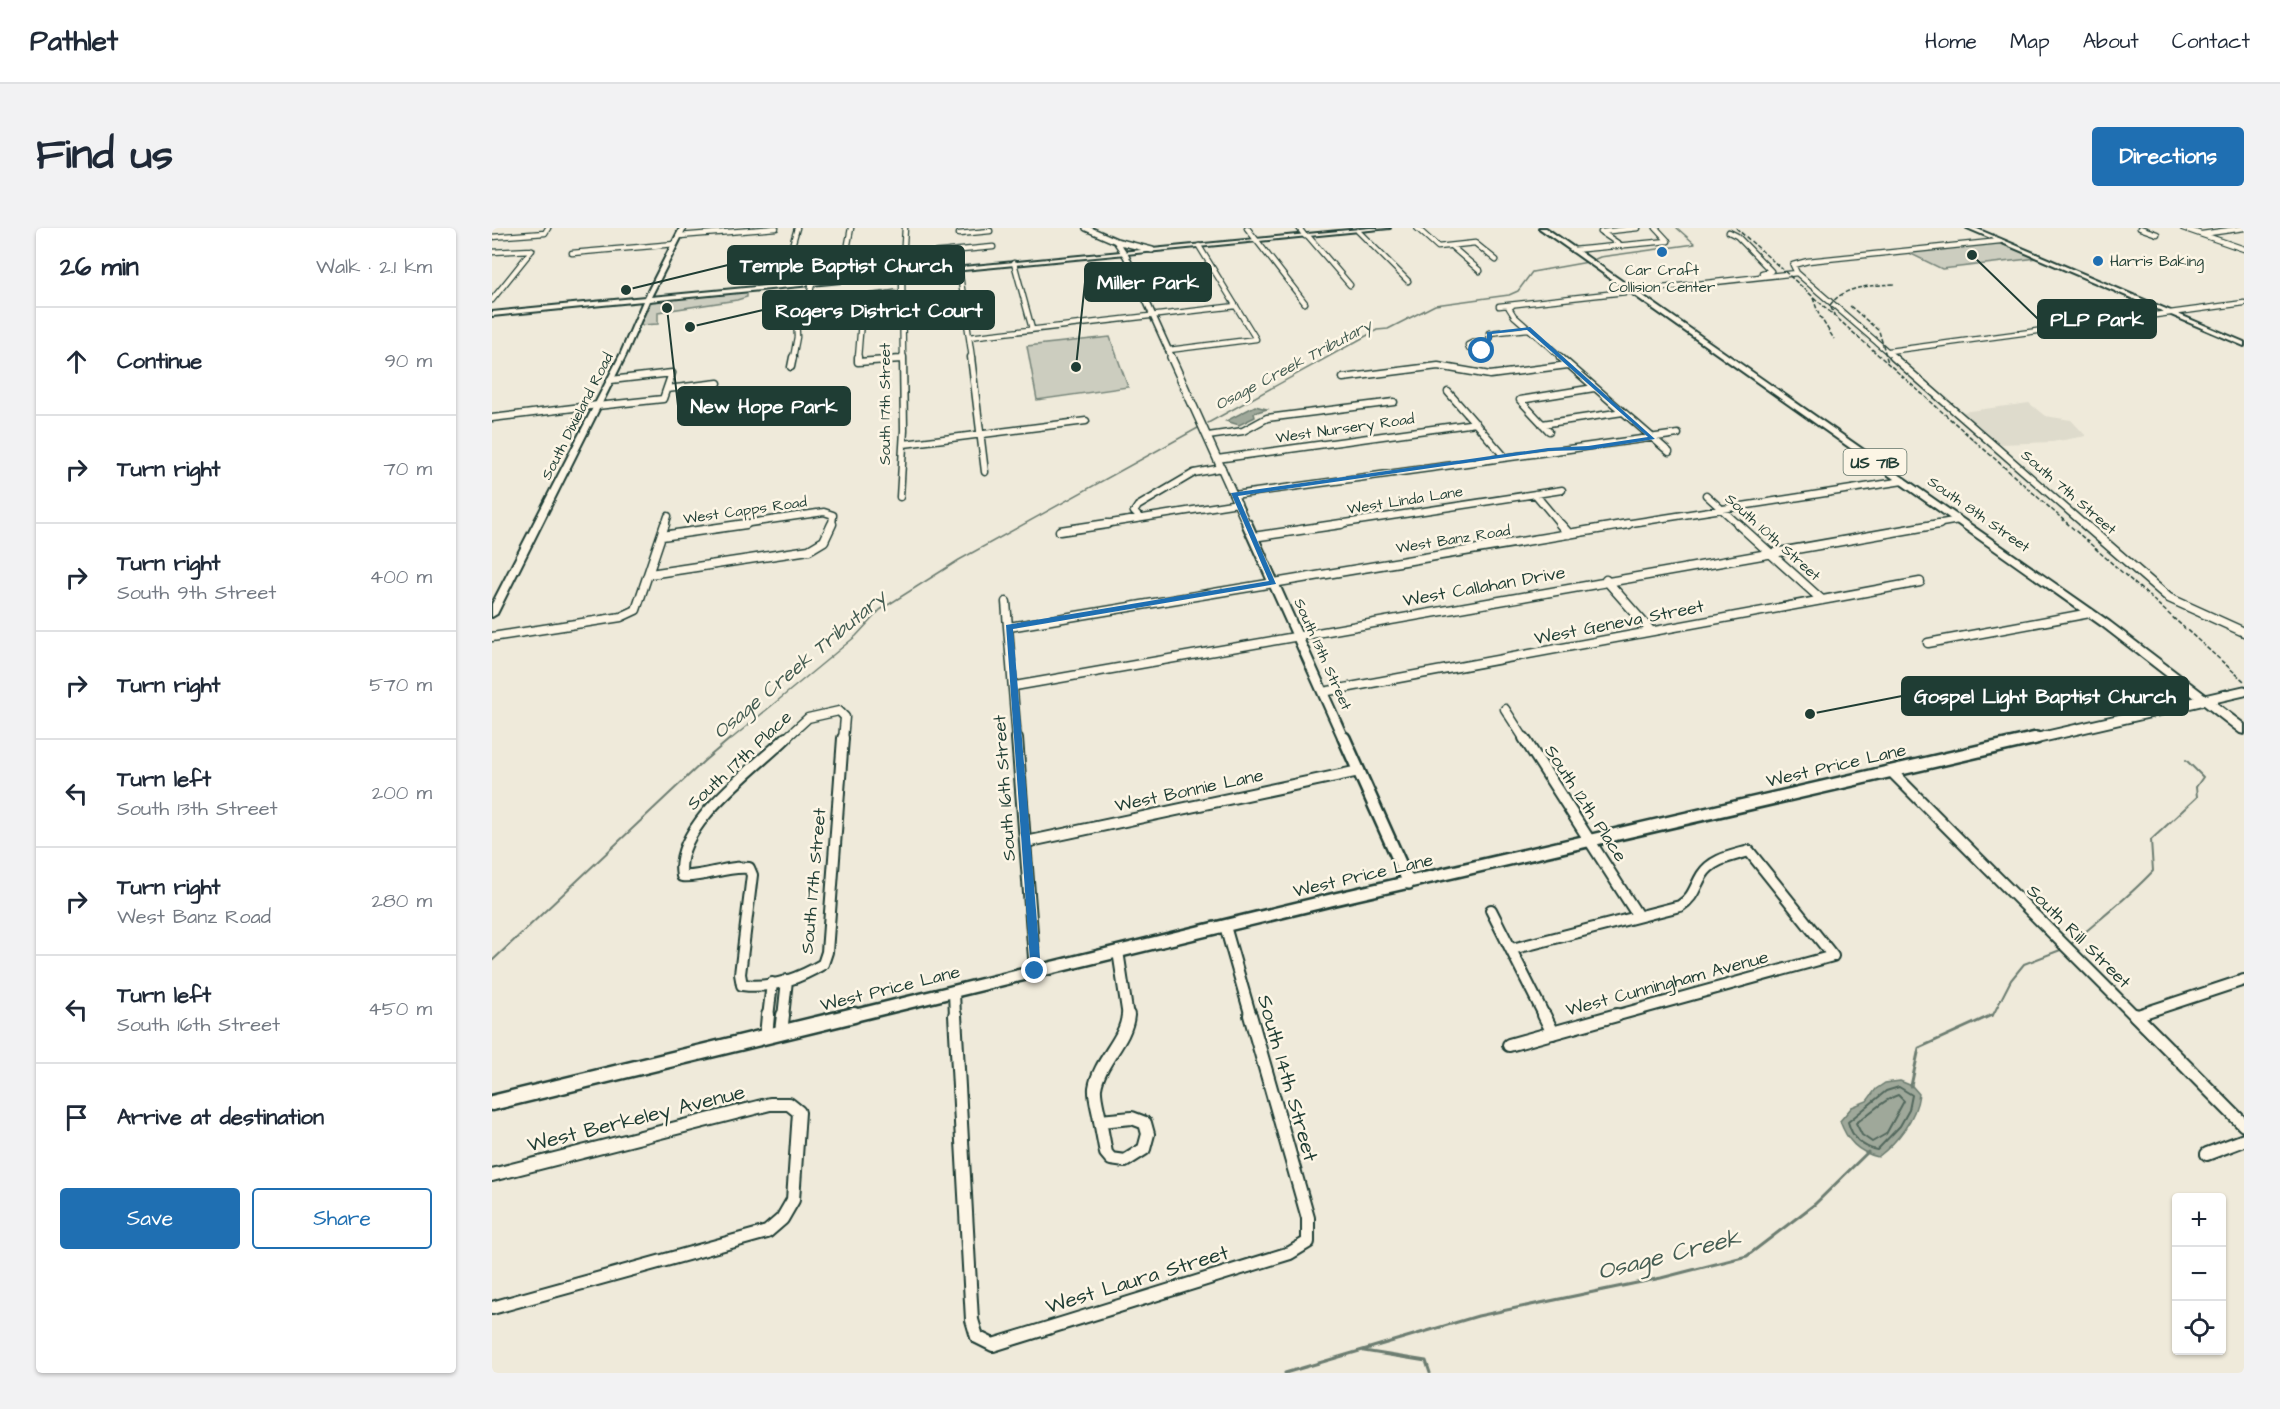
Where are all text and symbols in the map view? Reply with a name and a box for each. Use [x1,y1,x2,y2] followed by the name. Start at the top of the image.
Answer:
[30,22,118,61] text: Pathlet
[1925,27,1977,56] text: Home
[2010,27,2050,56] text: Map
[2083,27,2139,56] text: About
[2172,27,2250,56] text: Contact
[36,127,173,185] text: Find us
[2092,127,2244,186] button: Directions
[1655,245,1669,259] marker: Car Craft Collision Center
[728,246,964,284] callout: Temple Baptist Church
[60,249,139,285] text: 26 min
[2110,251,2204,273] place label: Harris Baking
[739,252,953,280] text: Temple Baptist Church
[316,253,432,281] text: Walk · 2.1 km
[2091,254,2105,268] marker: Harris Baking
[1609,260,1715,298] place label: Car Craft Collision Center
[1085,263,1211,301] callout: Miller Park
[1097,269,1200,297] text: Miller Park
[763,291,994,329] callout: Rogers District Court
[775,297,984,326] text: Rogers District Court
[2038,300,2156,338] callout: PLP Park
[2050,306,2145,334] text: PLP Park
[1211,313,1378,416] water label: Osage Creek Tributary
[1468,337,1494,363] route start
[875,343,896,465] street label: South 17th Street
[60,345,93,378] icon: ahead
[117,346,202,377] text: Continue
[384,347,432,375] text: 90 m
[536,349,619,483] street label: South Dixieland Road
[678,387,850,425] callout: New Hope Park
[690,393,838,421] text: New Hope Park
[1274,408,1416,450] street label: West Nursery Road
[2016,445,2121,540] street label: South 7th Street
[1844,449,1906,475] road number: US 71B
[60,453,93,486] icon: right
[117,454,220,485] text: Turn right
[384,455,432,483] text: 70 m
[1923,471,2034,558] street label: South 8th Street
[1346,481,1464,520] street label: West Linda Lane
[1720,489,1825,586] street label: South 10th Street
[682,491,809,530] street label: West Capps Road
[1394,520,1512,559] street label: West Banz Road
[117,548,220,579] text: Turn right
[1401,560,1568,613] street label: West Callahan Drive
[60,561,93,594] icon: right
[370,563,432,591] text: 400 m
[117,579,276,607] text: South 9th Street
[707,583,894,746] water label: Osage Creek Tributary
[1532,594,1707,651] street label: West Geneva Street
[1288,595,1357,714] street label: South 13th Street
[60,669,93,702] icon: right
[117,670,220,701] text: Turn right
[369,671,432,699] text: 570 m
[1902,677,2188,715] callout: Gospel Light Baptist Church
[1914,683,2177,712] text: Gospel Light Baptist Church
[681,705,798,816] street label: South 17th Place
[987,713,1022,862] street label: South 16th Street
[1764,737,1909,794] street label: West Price Lane
[1538,740,1633,867] street label: South 12th Place
[1113,762,1266,818] street label: West Bonnie Lane
[117,764,211,795] text: Turn left
[60,777,93,810] icon: left
[372,779,432,807] text: 200 m
[117,795,278,823] text: South 13th Street
[795,806,832,955] street label: South 17th Street
[1291,847,1436,904] street label: West Price Lane
[117,872,220,903] text: Turn right
[2021,879,2137,995] street label: South Rill Street
[60,885,93,918] icon: right
[371,887,432,915] text: 280 m
[117,903,271,931] text: West Banz Road
[1563,944,1772,1024] street label: West Cunningham Avenue
[1021,957,1047,983] route end
[818,959,963,1018] street label: West Price Lane
[117,980,211,1011] text: Turn left
[1250,991,1325,1165] street label: South 14th Street
[60,993,93,1026] icon: left
[368,995,432,1023] text: 450 m
[117,1011,280,1039] text: South 16th Street
[524,1077,749,1162] street label: West Berkeley Avenue
[60,1101,93,1134] icon: arrive
[117,1102,324,1133] text: Arrive at destination
[60,1188,240,1249] button: Save
[252,1188,432,1249] button: Share
[2172,1193,2226,1355] map controls
[2172,1193,2226,1247] button: +
[1594,1220,1746,1290] water label: Osage Creek
[1042,1238,1233,1321] street label: West Laura Street
[2172,1247,2226,1301] button: −
[2172,1301,2226,1355] button: locate

